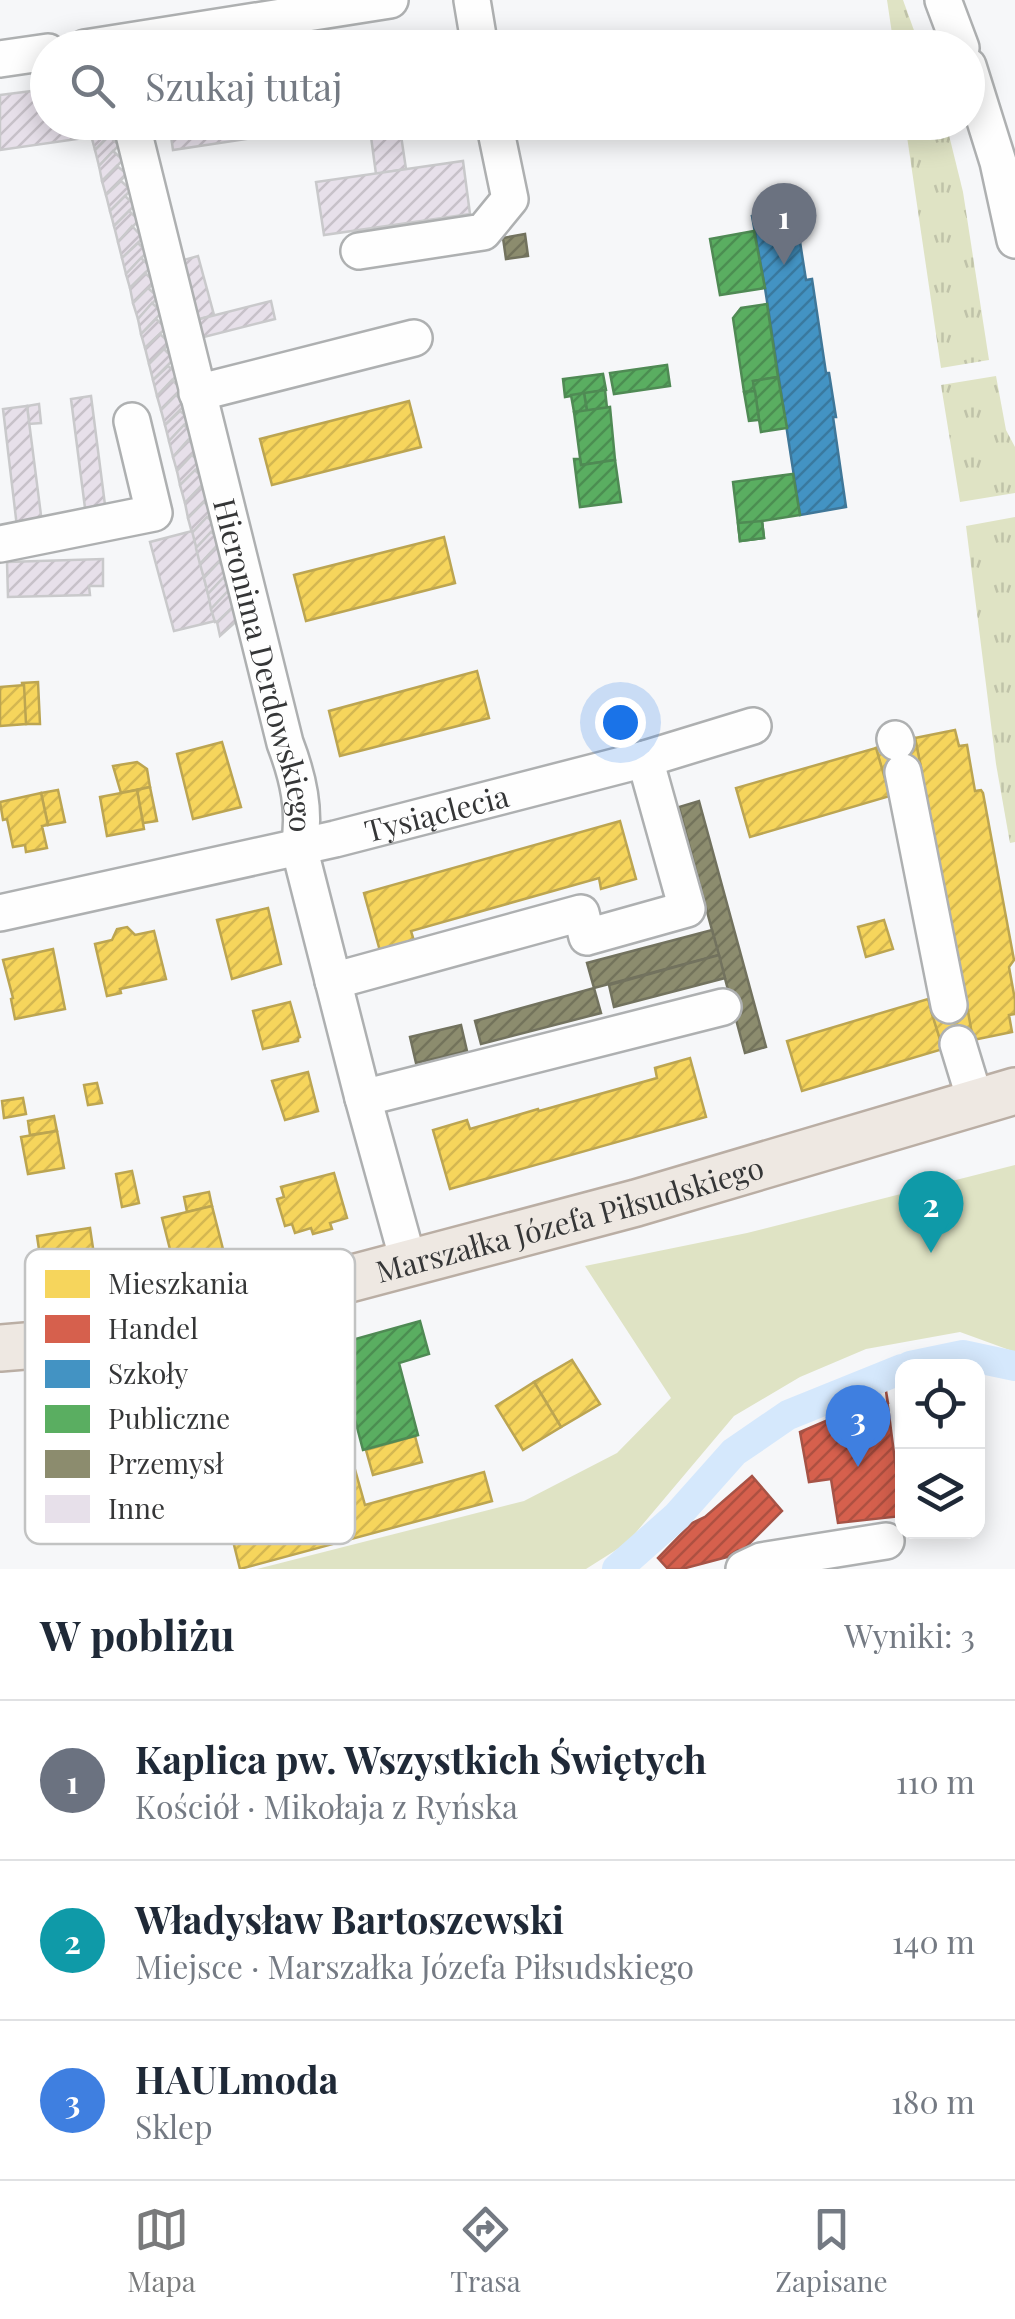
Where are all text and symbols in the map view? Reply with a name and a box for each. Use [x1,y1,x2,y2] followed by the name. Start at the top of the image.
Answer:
[30,30,985,140] search box
[65,58,120,113] icon: search
[145,60,342,111] text: Szukaj tutaj
[752,182,816,265] pin: 1
[205,494,322,833] street label: Hieronima Derdowskiego
[595,697,646,748] your location
[360,775,513,851] street label: Tysiąclecia
[371,1146,768,1291] street label: Marszałka Józefa Piłsudskiego
[898,1170,964,1253] pin: 2
[25,1249,355,1544] legend
[108,1264,249,1301] text: Mieszkania
[108,1309,198,1346] text: Handel
[108,1354,188,1391] text: Szkoły
[895,1359,985,1539] map controls
[895,1359,985,1449] button: locate
[826,1384,890,1467] pin: 3
[108,1399,230,1436] text: Publiczne
[108,1444,224,1481] text: Przemysł
[895,1449,985,1539] button: layers
[108,1489,165,1526] text: Inne
[40,1606,235,1662] text: W pobliżu
[844,1613,975,1656] text: Wyniki: 3
[135,1733,707,1784] text: Kaplica pw. Wszystkich Świętych
[66,1759,79,1802] text: 1
[896,1759,975,1802] text: 110 m
[135,1784,518,1827] text: Kościół · Mikołaja z Ryńska
[135,1893,564,1944] text: Władysław Bartoszewski
[64,1919,81,1962] text: 2
[892,1919,975,1962] text: 140 m
[135,1944,694,1987] text: Miejsce · Marszałka Józefa Piłsudskiego
[135,2053,338,2104] text: HAULmoda
[65,2079,80,2122] text: 3
[891,2079,975,2122] text: 180 m
[135,2104,213,2147] text: Sklep
[127,2202,196,2299] tab: Mapa
[450,2202,521,2299] tab: Trasa
[775,2202,888,2299] tab: Zapisane

